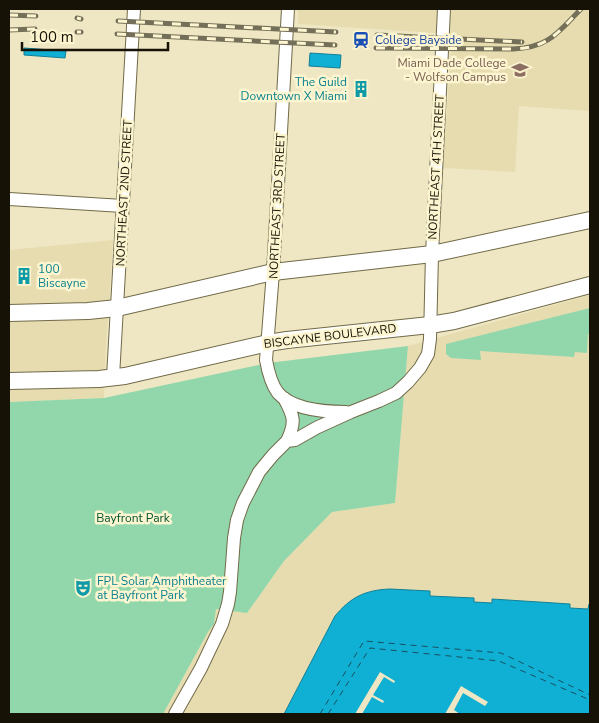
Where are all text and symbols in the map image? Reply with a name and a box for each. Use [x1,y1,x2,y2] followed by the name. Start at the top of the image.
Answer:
[22,20,169,52] scale bar
[30,27,74,47] text: 100 m
[351,30,371,50] station icon: College Bayside
[375,32,462,48] place label: College Bayside
[398,55,506,85] place label: Miami Dade College - Wolfson Campus
[510,60,530,80] school or university icon: Miami Dade College - Wolfson Campus
[241,74,347,104] place label: The Guild Downtown X Miami
[351,79,371,99] building icon: The Guild Downtown X Miami
[424,93,448,240] street label: NORTHEAST 4TH STREET
[112,119,136,267] street label: NORTHEAST 2ND STREET
[265,132,289,279] street label: NORTHEAST 3RD STREET
[38,261,86,291] place label: 100 Biscayne
[14,266,34,286] building icon: 100 Biscayne
[263,320,397,352] street label: BISCAYNE BOULEVARD
[96,510,171,526] park label: Bayfront Park
[97,573,227,603] place label: FPL Solar Amphitheater at Bayfront Park
[73,578,93,598] theatre icon: FPL Solar Amphitheater at Bayfront Park

